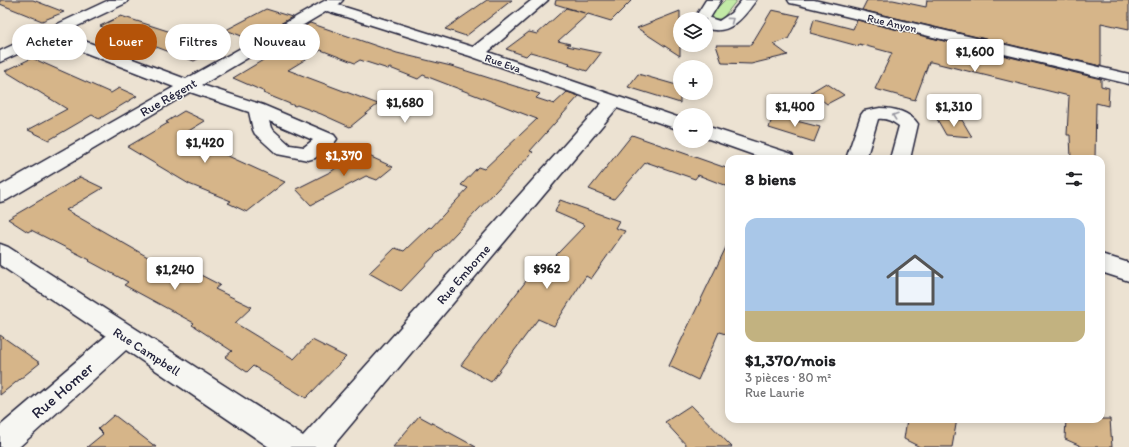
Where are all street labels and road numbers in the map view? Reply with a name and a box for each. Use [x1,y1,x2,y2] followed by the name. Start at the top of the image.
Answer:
[866,11,919,36] street label: Rue Anyon
[483,51,523,76] street label: Rue Eva
[137,75,199,120] street label: Rue Régent
[433,241,493,307] street label: Rue Emborne
[110,324,183,379] street label: Rue Campbell
[27,358,97,422] street label: Rue Homer

